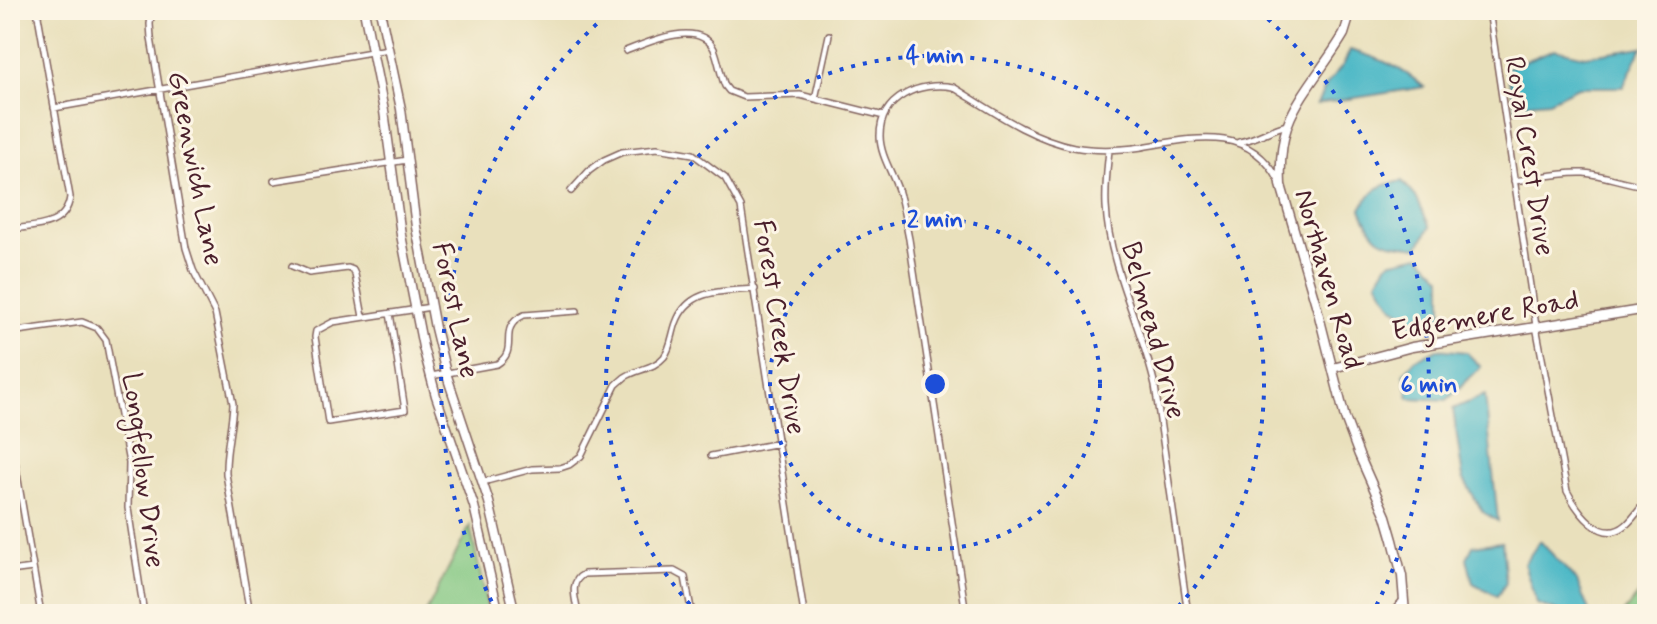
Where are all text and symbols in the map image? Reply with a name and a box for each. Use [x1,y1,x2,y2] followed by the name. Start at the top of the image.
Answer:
[906,41,964,72] text: 4 min
[1495,54,1563,259] street label: Royal Crest Drive
[158,68,232,269] street label: Greenwich Lane
[1284,185,1371,374] street label: Northaven Road
[907,205,963,236] text: 2 min
[743,217,814,438] street label: Forest Creek Drive
[1111,238,1194,423] street label: Belmead Drive
[422,239,487,382] street label: Forest Lane
[1389,282,1582,354] street label: Edgemere Road
[110,370,173,570] street label: Longfellow Drive
[921,370,949,398] centre of rings
[1401,370,1457,401] text: 6 min

